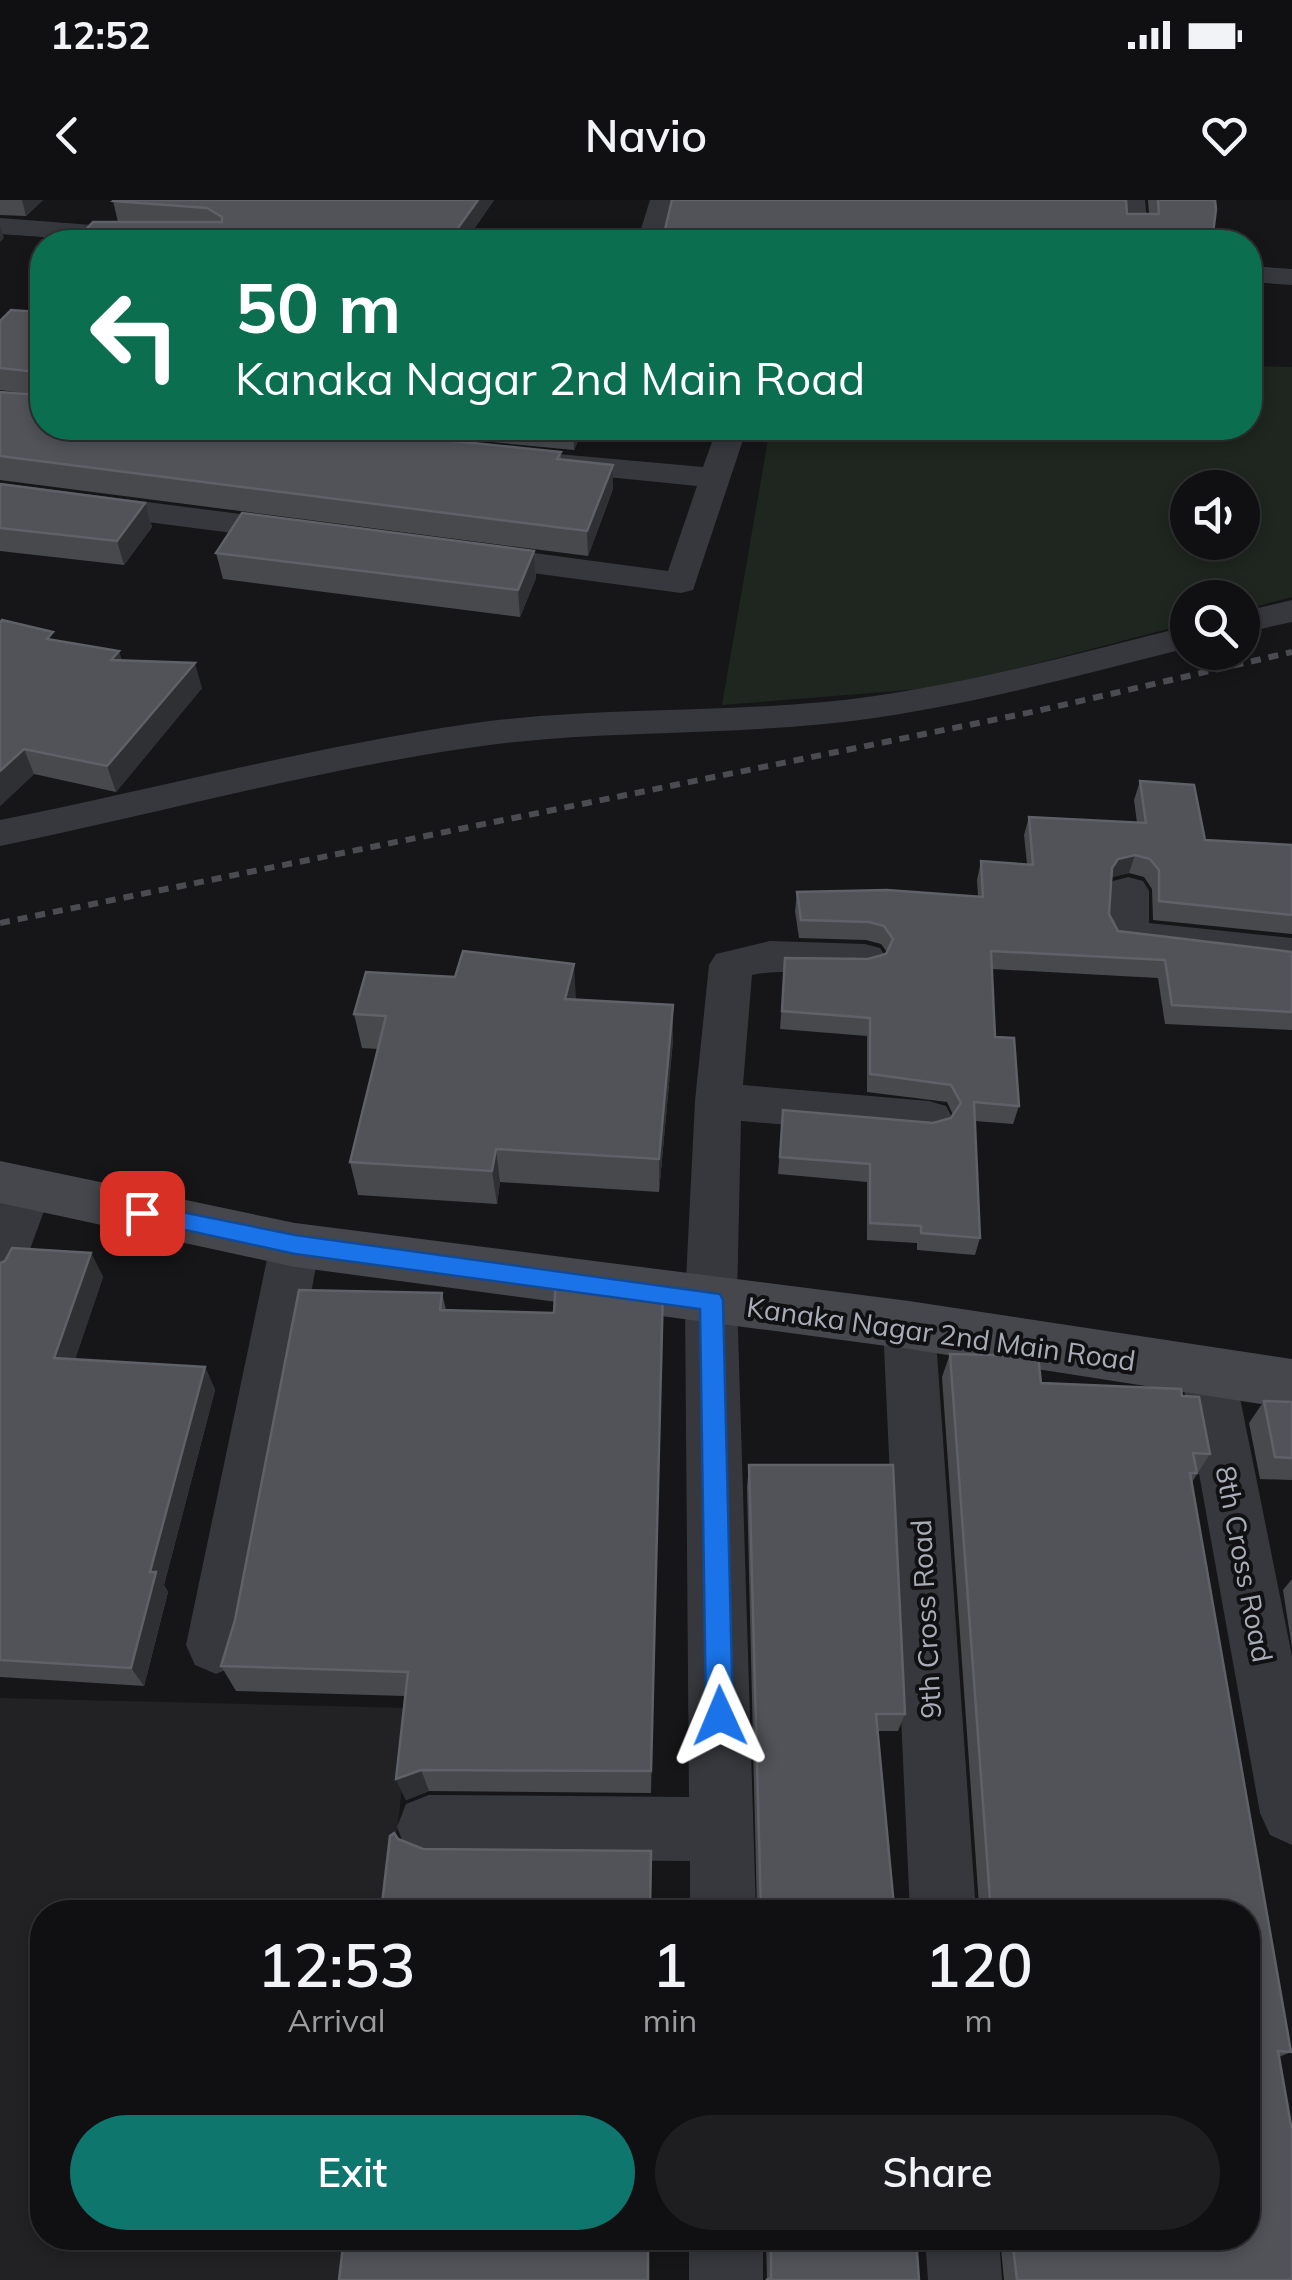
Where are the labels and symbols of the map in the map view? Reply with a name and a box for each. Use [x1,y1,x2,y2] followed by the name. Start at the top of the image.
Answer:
[100,1171,185,1256] pin
[744,1289,1138,1378] street label: Kanaka Nagar 2nd Main Road
[1208,1463,1281,1665] street label: 8th Cross Road
[903,1519,948,1719] street label: 9th Cross Road
[668,1664,772,1768] position arrow

